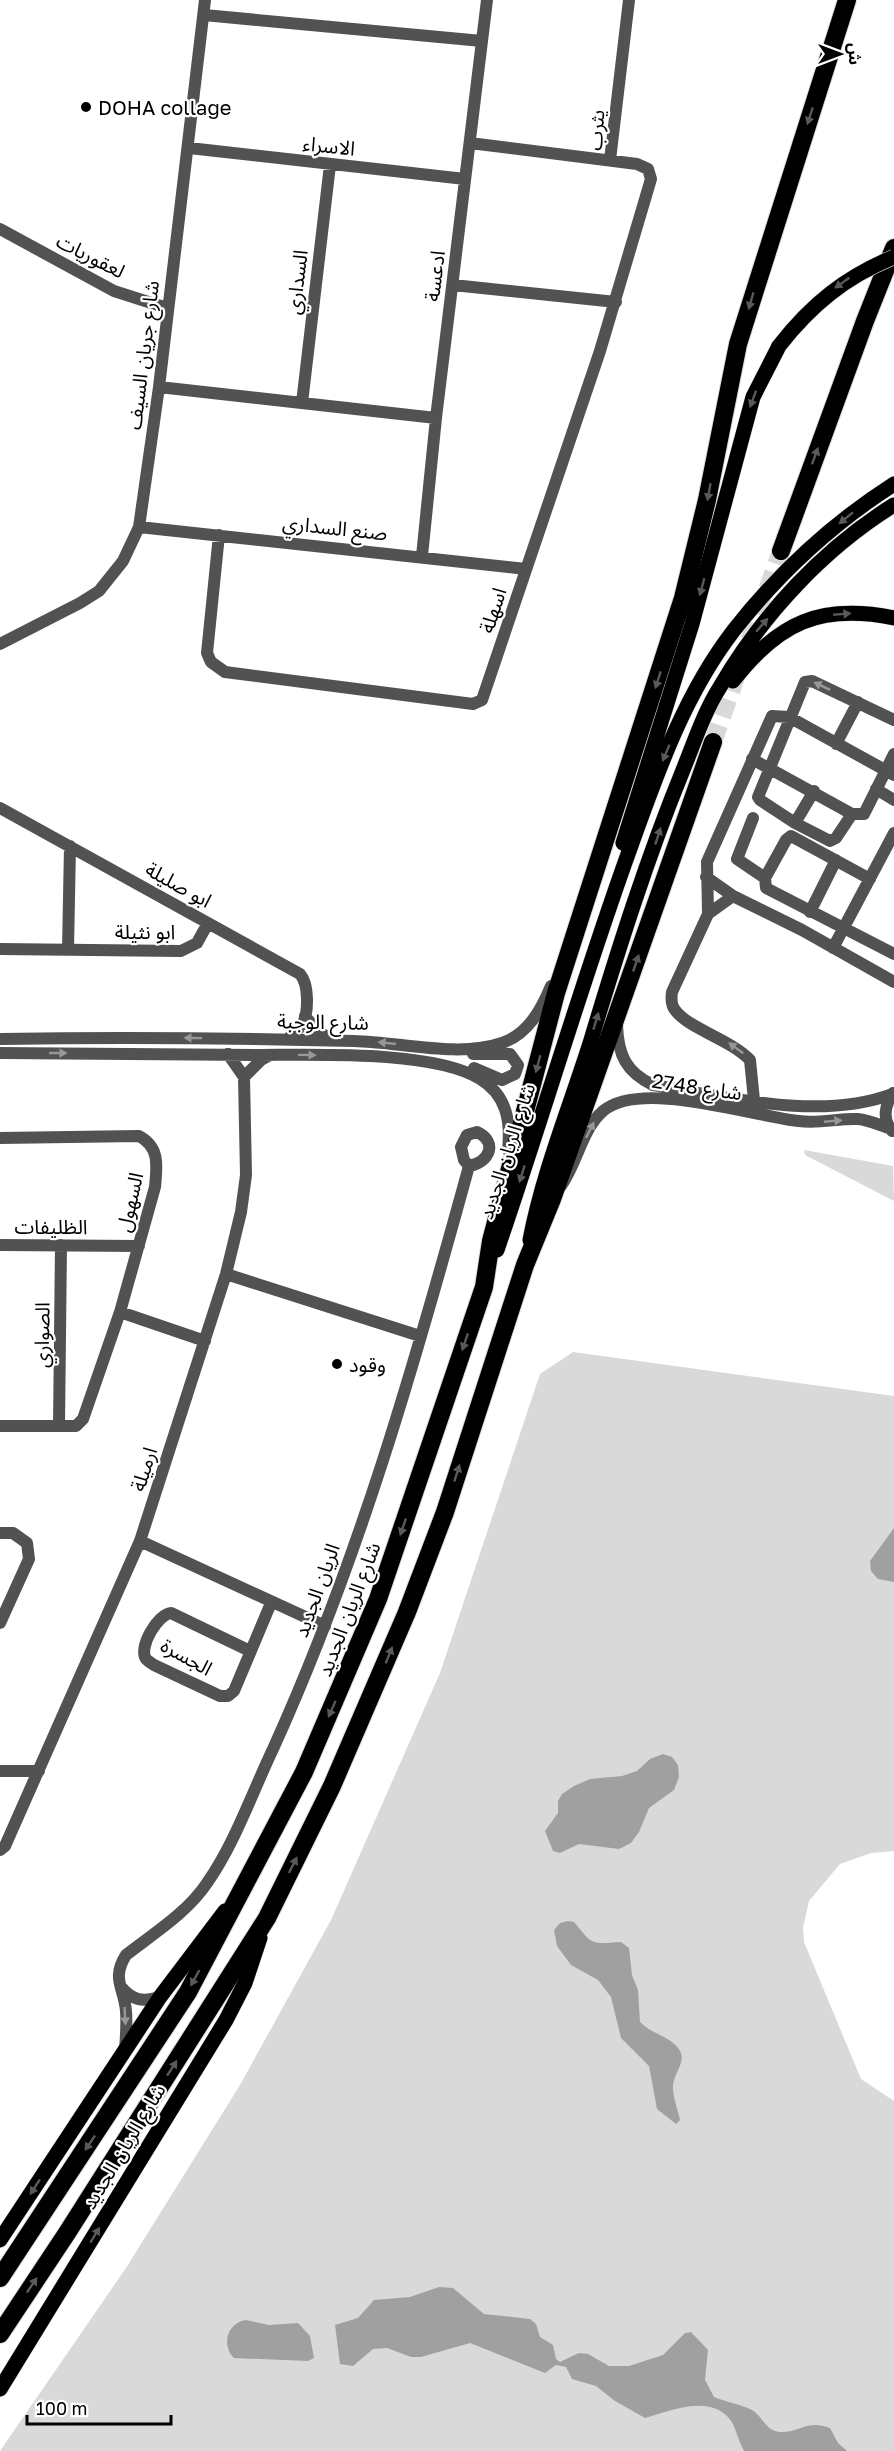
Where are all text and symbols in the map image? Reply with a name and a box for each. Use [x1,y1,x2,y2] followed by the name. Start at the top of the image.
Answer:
[810,24,870,84] north arrow
[845,43,865,65] text: ش
[98,95,231,119] place label: DOHA collage
[79,100,93,114] marker: DOHA collage
[804,107,814,125] one-way arrow
[582,109,609,151] street label: يثرب
[302,130,356,161] street label: الاسراء
[52,228,129,283] street label: لعقوريات
[280,248,316,316] street label: السداري
[419,249,449,303] street label: ادعسة
[834,277,850,288] one-way arrow
[121,279,167,431] street label: شارع جريان السيف
[745,292,755,311] one-way arrow
[748,390,758,408] one-way arrow
[811,447,821,465] one-way arrow
[704,482,713,501] one-way arrow
[281,510,389,549] street label: صنع السداري
[839,511,854,524] one-way arrow
[697,578,706,596] one-way arrow
[473,584,511,636] street label: اسهلة
[833,609,852,619] one-way arrow
[756,617,769,633] one-way arrow
[653,671,662,689] one-way arrow
[814,681,831,690] one-way arrow
[661,744,670,762] one-way arrow
[653,827,663,845] one-way arrow
[141,856,216,913] street label: ابو صليلة
[115,919,175,944] street label: ابو نثيلة
[631,953,641,971] one-way arrow
[277,1008,369,1038] street label: شارع الوجبة
[592,1012,601,1030] one-way arrow
[183,1033,202,1043] one-way arrow
[378,1038,397,1048] one-way arrow
[729,1042,745,1054] one-way arrow
[49,1048,68,1058] one-way arrow
[298,1050,317,1060] one-way arrow
[532,1055,542,1073] one-way arrow
[650,1068,744,1108] street label: شارع 2748
[473,1080,543,1223] street label: شارع الريان الجديد
[823,1116,842,1126] one-way arrow
[586,1122,595,1139] one-way arrow
[517,1165,526,1183] one-way arrow
[111,1170,148,1234] street label: السهول
[14,1214,88,1238] street label: الظليفات
[28,1302,58,1368] street label: الصواري
[460,1333,469,1351] one-way arrow
[349,1352,386,1377] place label: وقود
[330,1357,344,1371] marker: وقود
[125,1444,162,1494] street label: ارميلة
[453,1464,463,1482] one-way arrow
[397,1518,407,1536] one-way arrow
[311,1539,388,1681] street label: شارع الريان الجديد
[288,1540,345,1640] street label: الريان الجديد
[157,1632,217,1681] street label: الجسرة
[384,1646,394,1664] one-way arrow
[328,1700,337,1717] one-way arrow
[288,1857,297,1874] one-way arrow
[190,1970,200,1987] one-way arrow
[121,2007,130,2026] one-way arrow
[166,2061,178,2077] one-way arrow
[76,2079,173,2215] street label: شارع الريان الجديد
[84,2134,96,2150] one-way arrow
[29,2178,41,2194] one-way arrow
[89,2227,100,2243] one-way arrow
[27,2277,38,2294] one-way arrow
[27,2388,171,2426] scale bar
[36,2397,87,2419] text: 100 m

